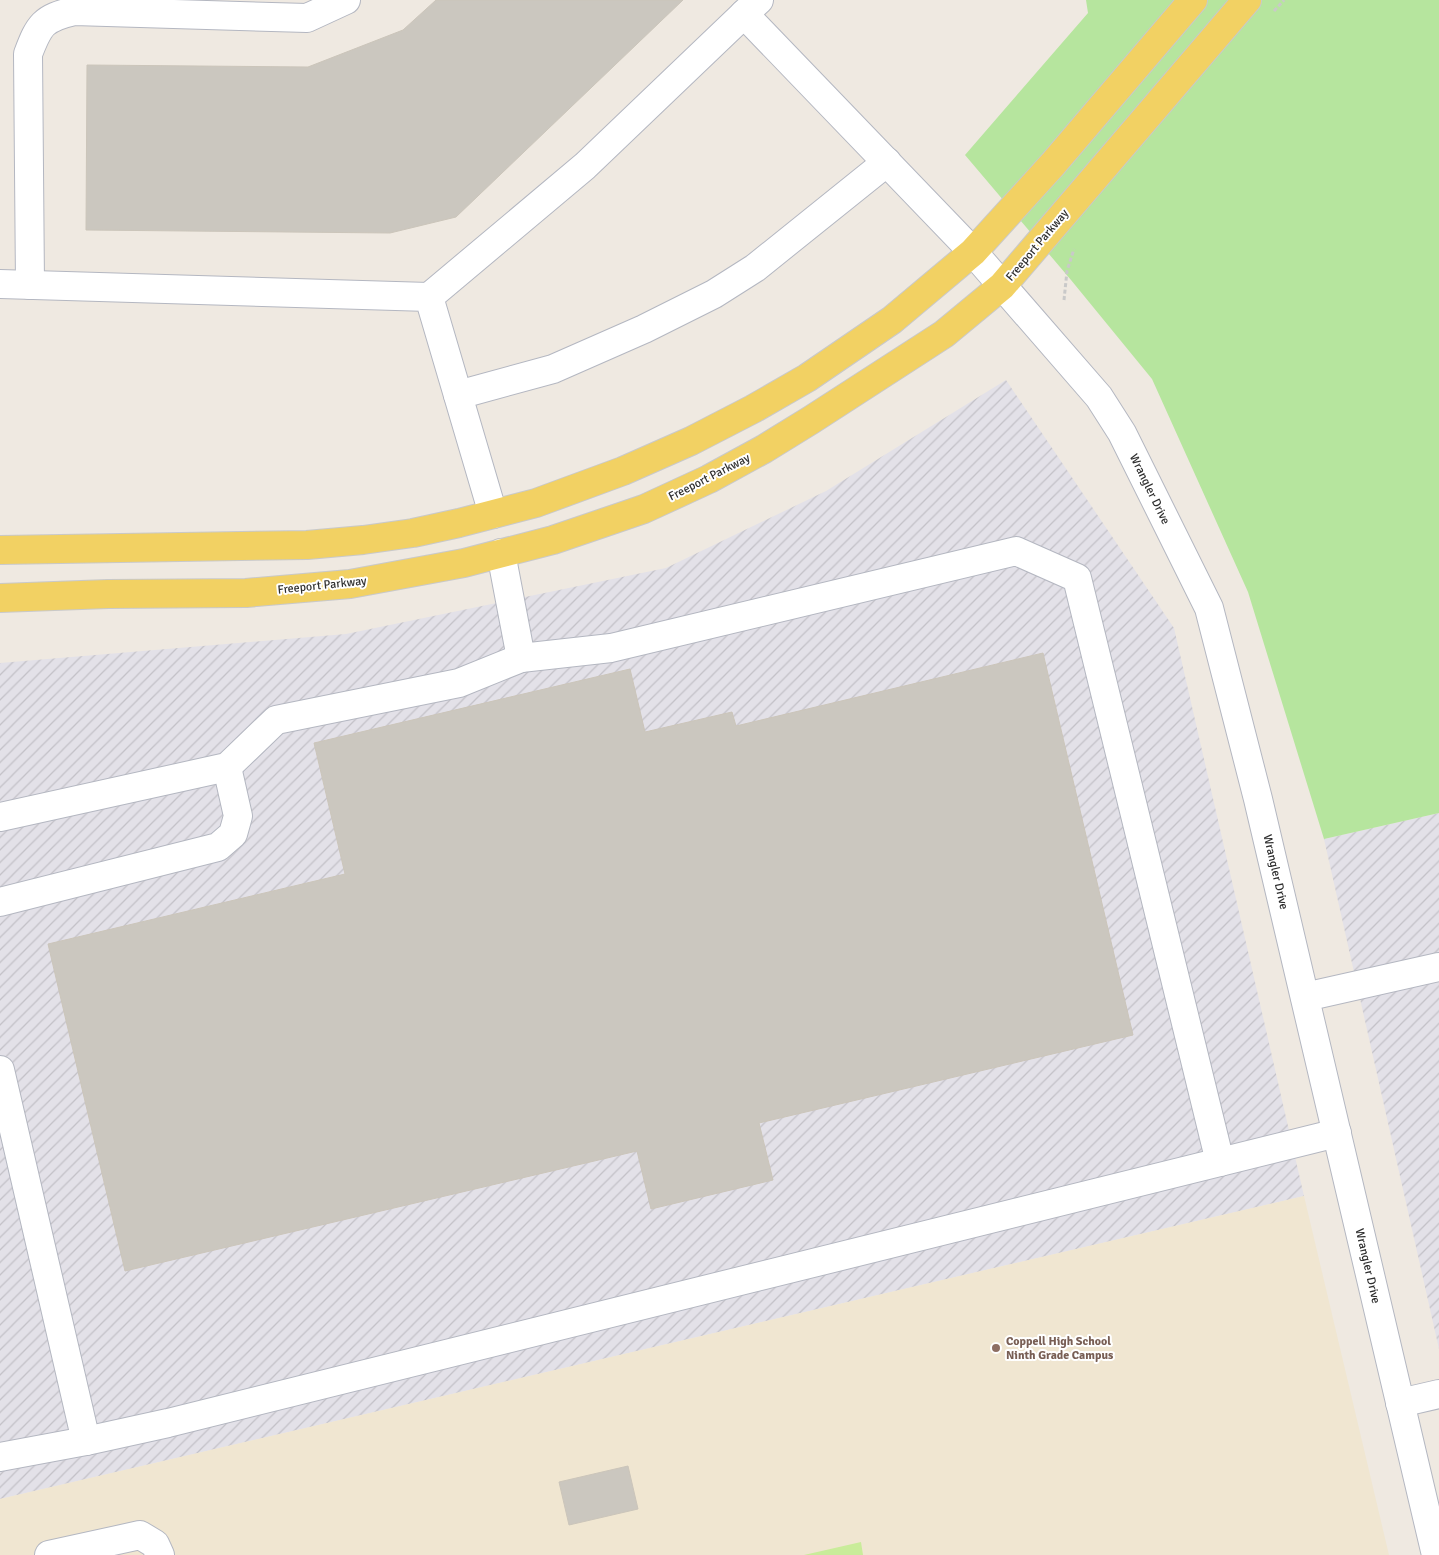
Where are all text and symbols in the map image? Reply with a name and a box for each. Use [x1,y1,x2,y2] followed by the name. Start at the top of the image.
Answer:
[1003,206,1072,284] street label: Freeport Parkway
[666,450,753,504] street label: Freeport Parkway
[1126,452,1173,527] street label: Wrangler Drive
[277,573,368,598] street label: Freeport Parkway
[1260,833,1291,911] street label: Wrangler Drive
[1352,1227,1383,1305] street label: Wrangler Drive
[1006,1334,1114,1363] place label: Coppell High School Ninth Grade Campus
[990,1342,1002,1354] marker: Coppell High School Ninth Grade Campus

